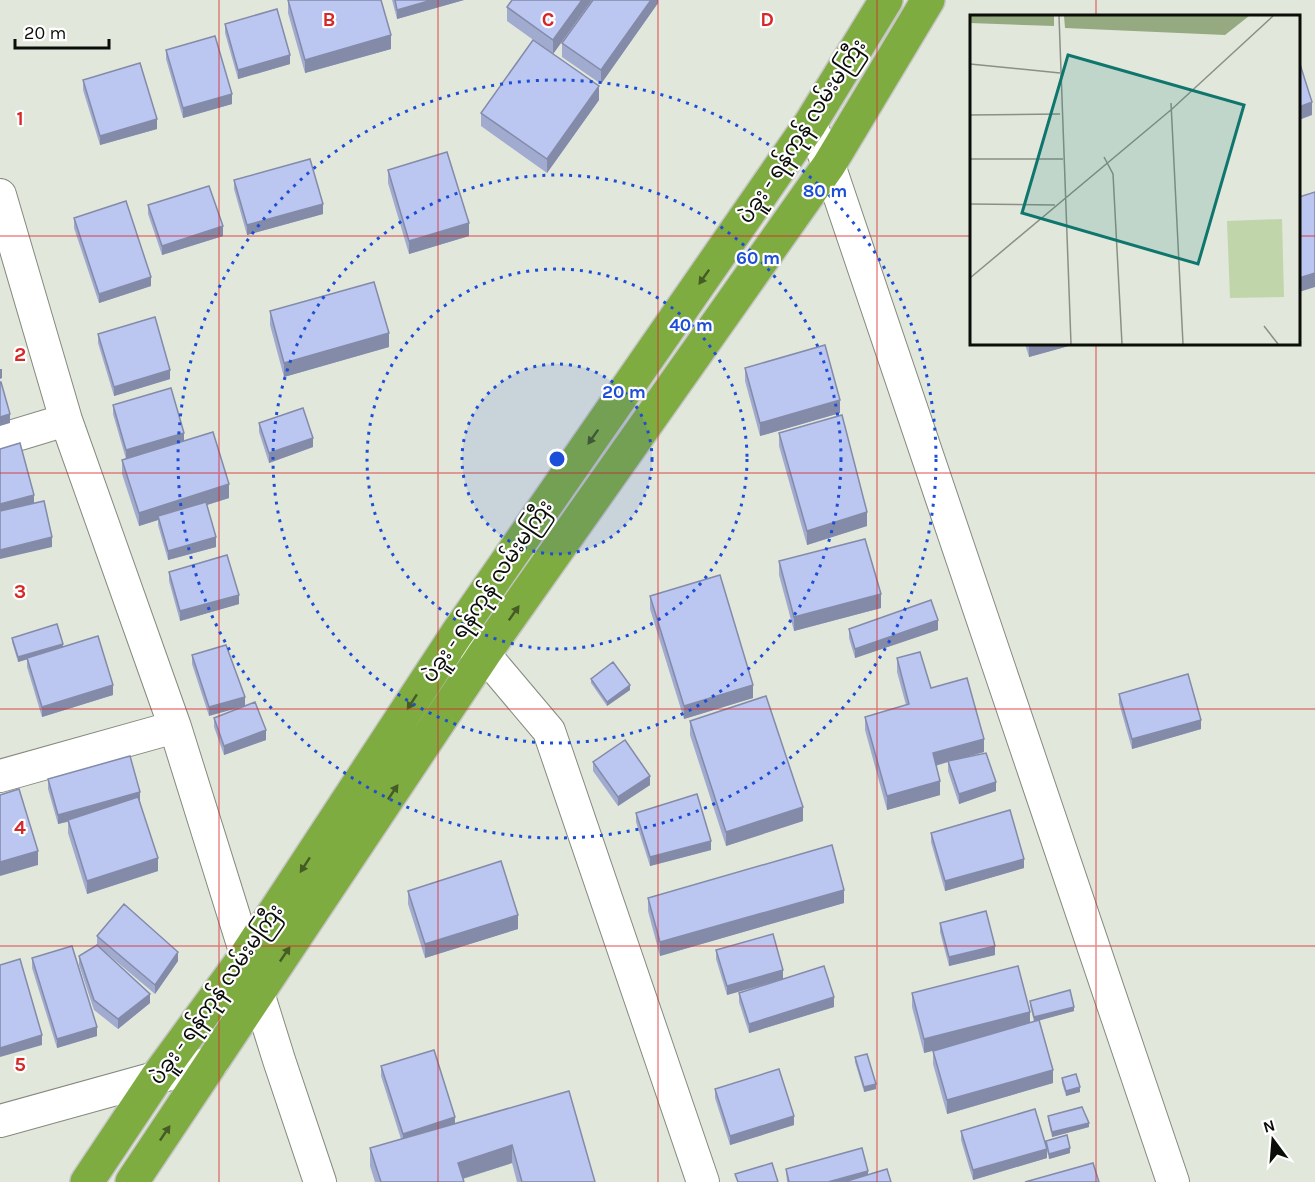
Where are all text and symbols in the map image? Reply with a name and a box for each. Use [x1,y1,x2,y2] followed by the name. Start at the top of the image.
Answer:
[323,8,335,31] text: B
[542,8,554,31] text: C
[760,8,774,31] text: D
[15,12,110,50] scale bar
[970,15,1300,345] inset map
[24,22,66,44] text: 20 m
[730,32,875,230] street label: ပဲခူး - ရန်ကုန် လမ်းမကြီး
[16,107,24,130] text: 1
[803,180,847,202] text: 80 m
[736,247,780,269] text: 60 m
[698,268,710,284] one-way arrow
[669,314,713,336] text: 40 m
[14,343,26,366] text: 2
[602,381,646,403] text: 20 m
[588,429,599,445] one-way arrow
[547,449,567,469] centre of rings
[414,493,561,690] street label: ပဲခူး - ရန်ကုန် လမ်းမကြီး
[14,580,26,603] text: 3
[508,605,520,621] one-way arrow
[407,694,418,710] one-way arrow
[387,784,399,800] one-way arrow
[14,816,26,839] text: 4
[300,857,311,873] one-way arrow
[141,897,292,1092] street label: ပဲခူး - ရန်ကုန် လမ်းမကြီး
[279,946,290,962] one-way arrow
[14,1053,26,1076] text: 5
[1243,1110,1303,1170] north arrow
[1261,1115,1277,1137] text: N
[159,1126,171,1142] one-way arrow

